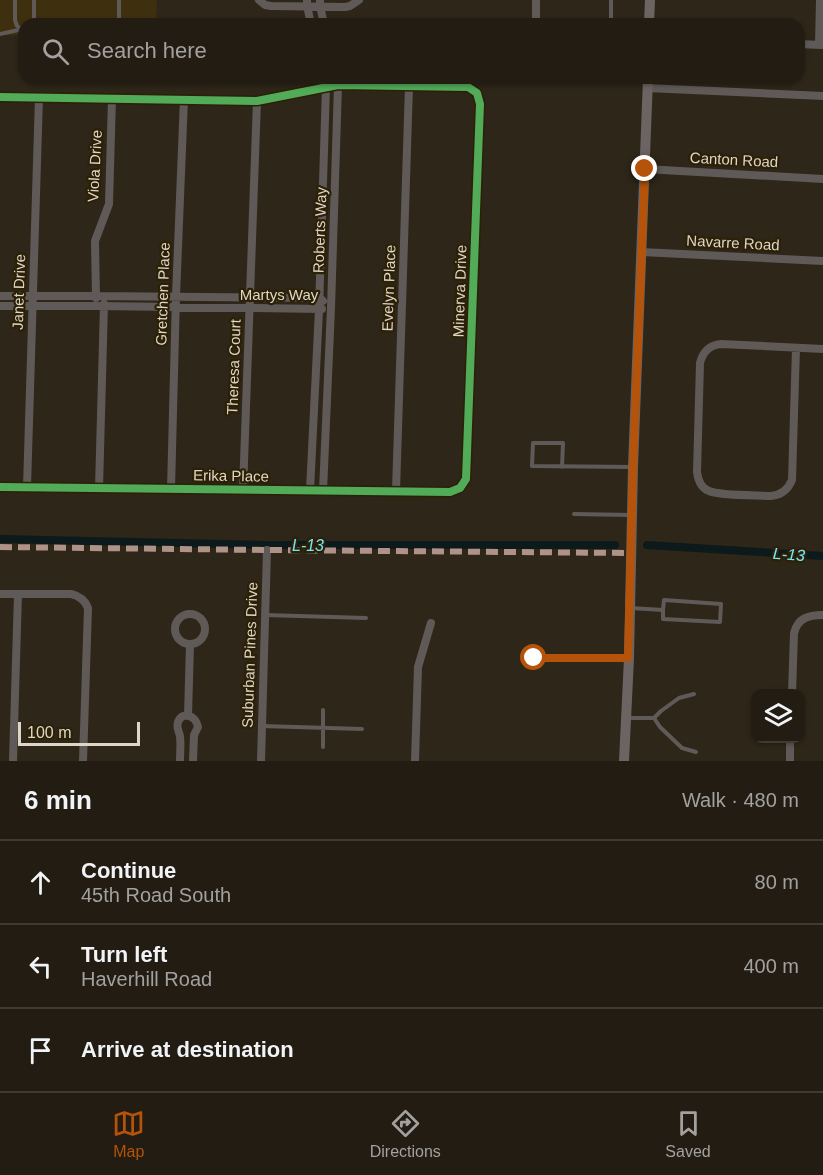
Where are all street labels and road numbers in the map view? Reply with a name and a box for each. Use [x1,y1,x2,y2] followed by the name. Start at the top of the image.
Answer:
[84,129,105,203] street label: Viola Drive
[689,149,779,170] street label: Canton Road
[310,186,330,273] street label: Roberts Way
[686,232,780,253] street label: Navarre Road
[152,242,173,346] street label: Gretchen Place
[378,244,399,332] street label: Evelyn Place
[449,244,470,338] street label: Minerva Drive
[9,254,28,330] street label: Janet Drive
[240,286,319,303] street label: Martys Way
[223,318,244,415] street label: Theresa Court
[193,466,269,485] street label: Erika Place
[238,582,261,728] street label: Suburban Pines Drive

